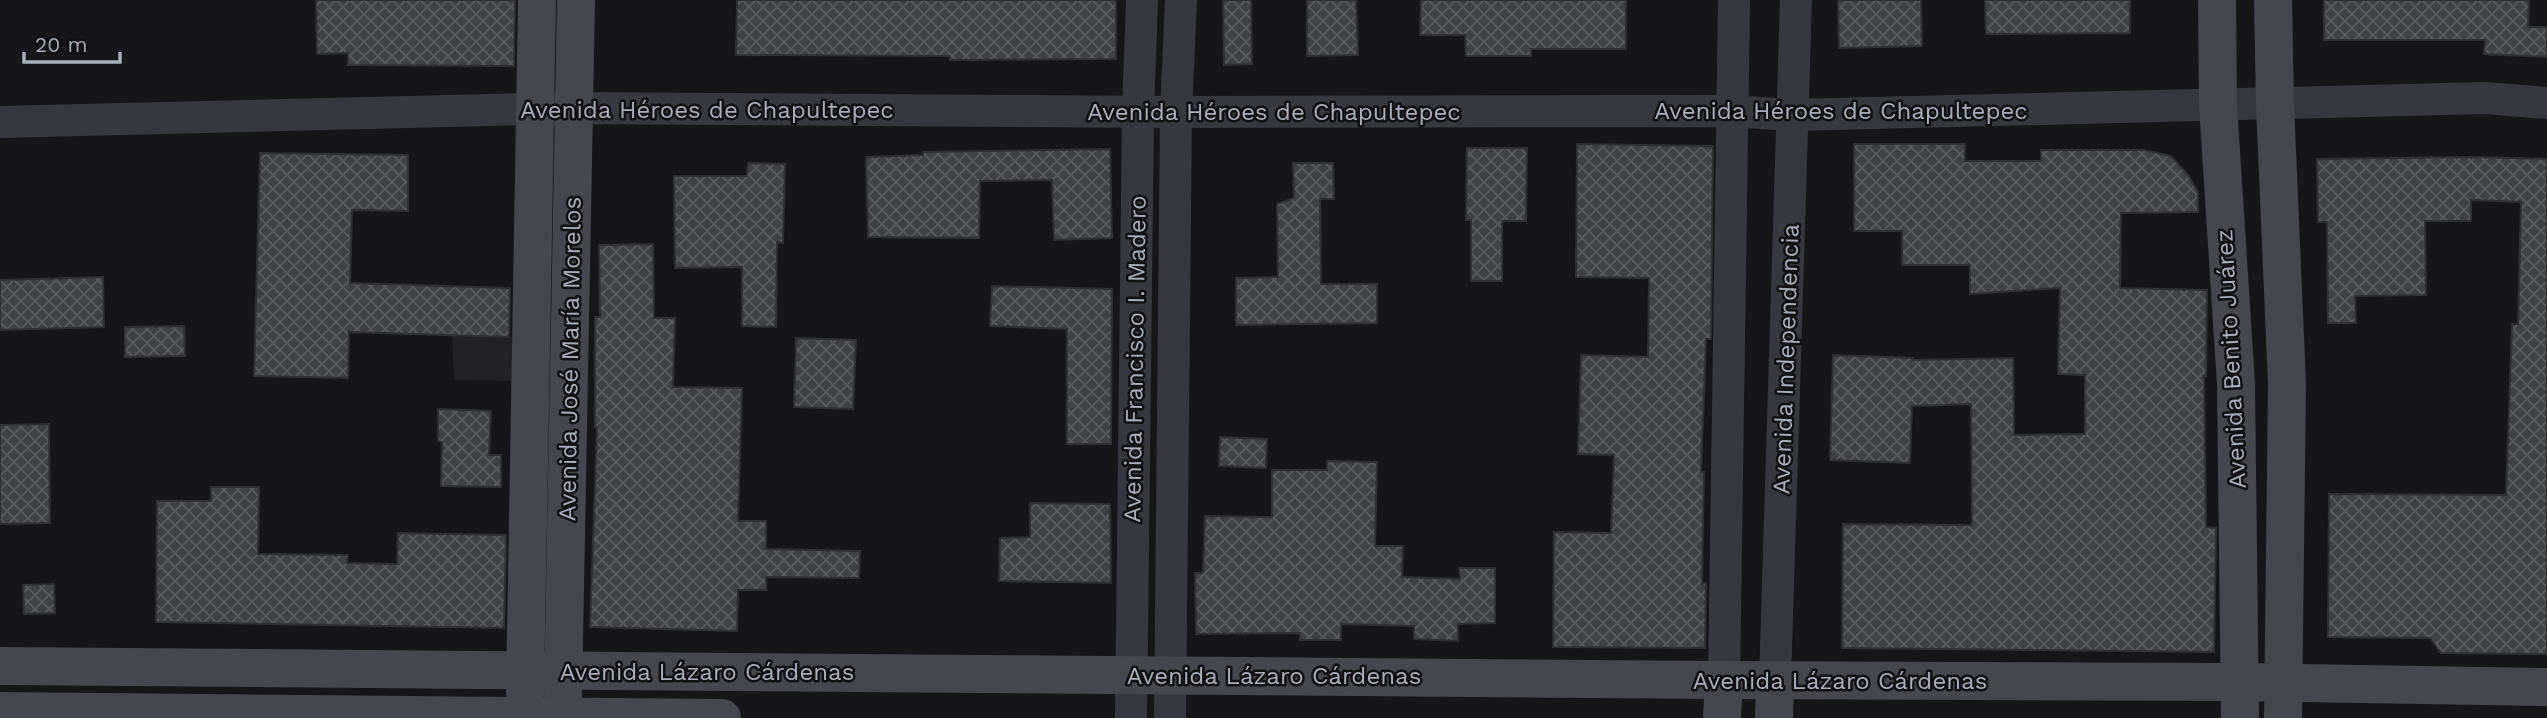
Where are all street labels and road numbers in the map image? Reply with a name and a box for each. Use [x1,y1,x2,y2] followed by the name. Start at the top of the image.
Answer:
[520,96,894,124] street label: Avenida Héroes de Chapultepec
[1654,97,2028,125] street label: Avenida Héroes de Chapultepec
[1087,98,1461,126] street label: Avenida Héroes de Chapultepec
[1118,195,1152,523] street label: Avenida Francisco I. Madero
[553,197,587,521] street label: Avenida José María Morelos
[1767,223,1805,495] street label: Avenida Independencia
[2210,229,2252,489] street label: Avenida Benito Juárez
[560,658,854,686] street label: Avenida Lázaro Cárdenas
[1127,662,1421,690] street label: Avenida Lázaro Cárdenas
[1693,667,1987,695] street label: Avenida Lázaro Cárdenas

